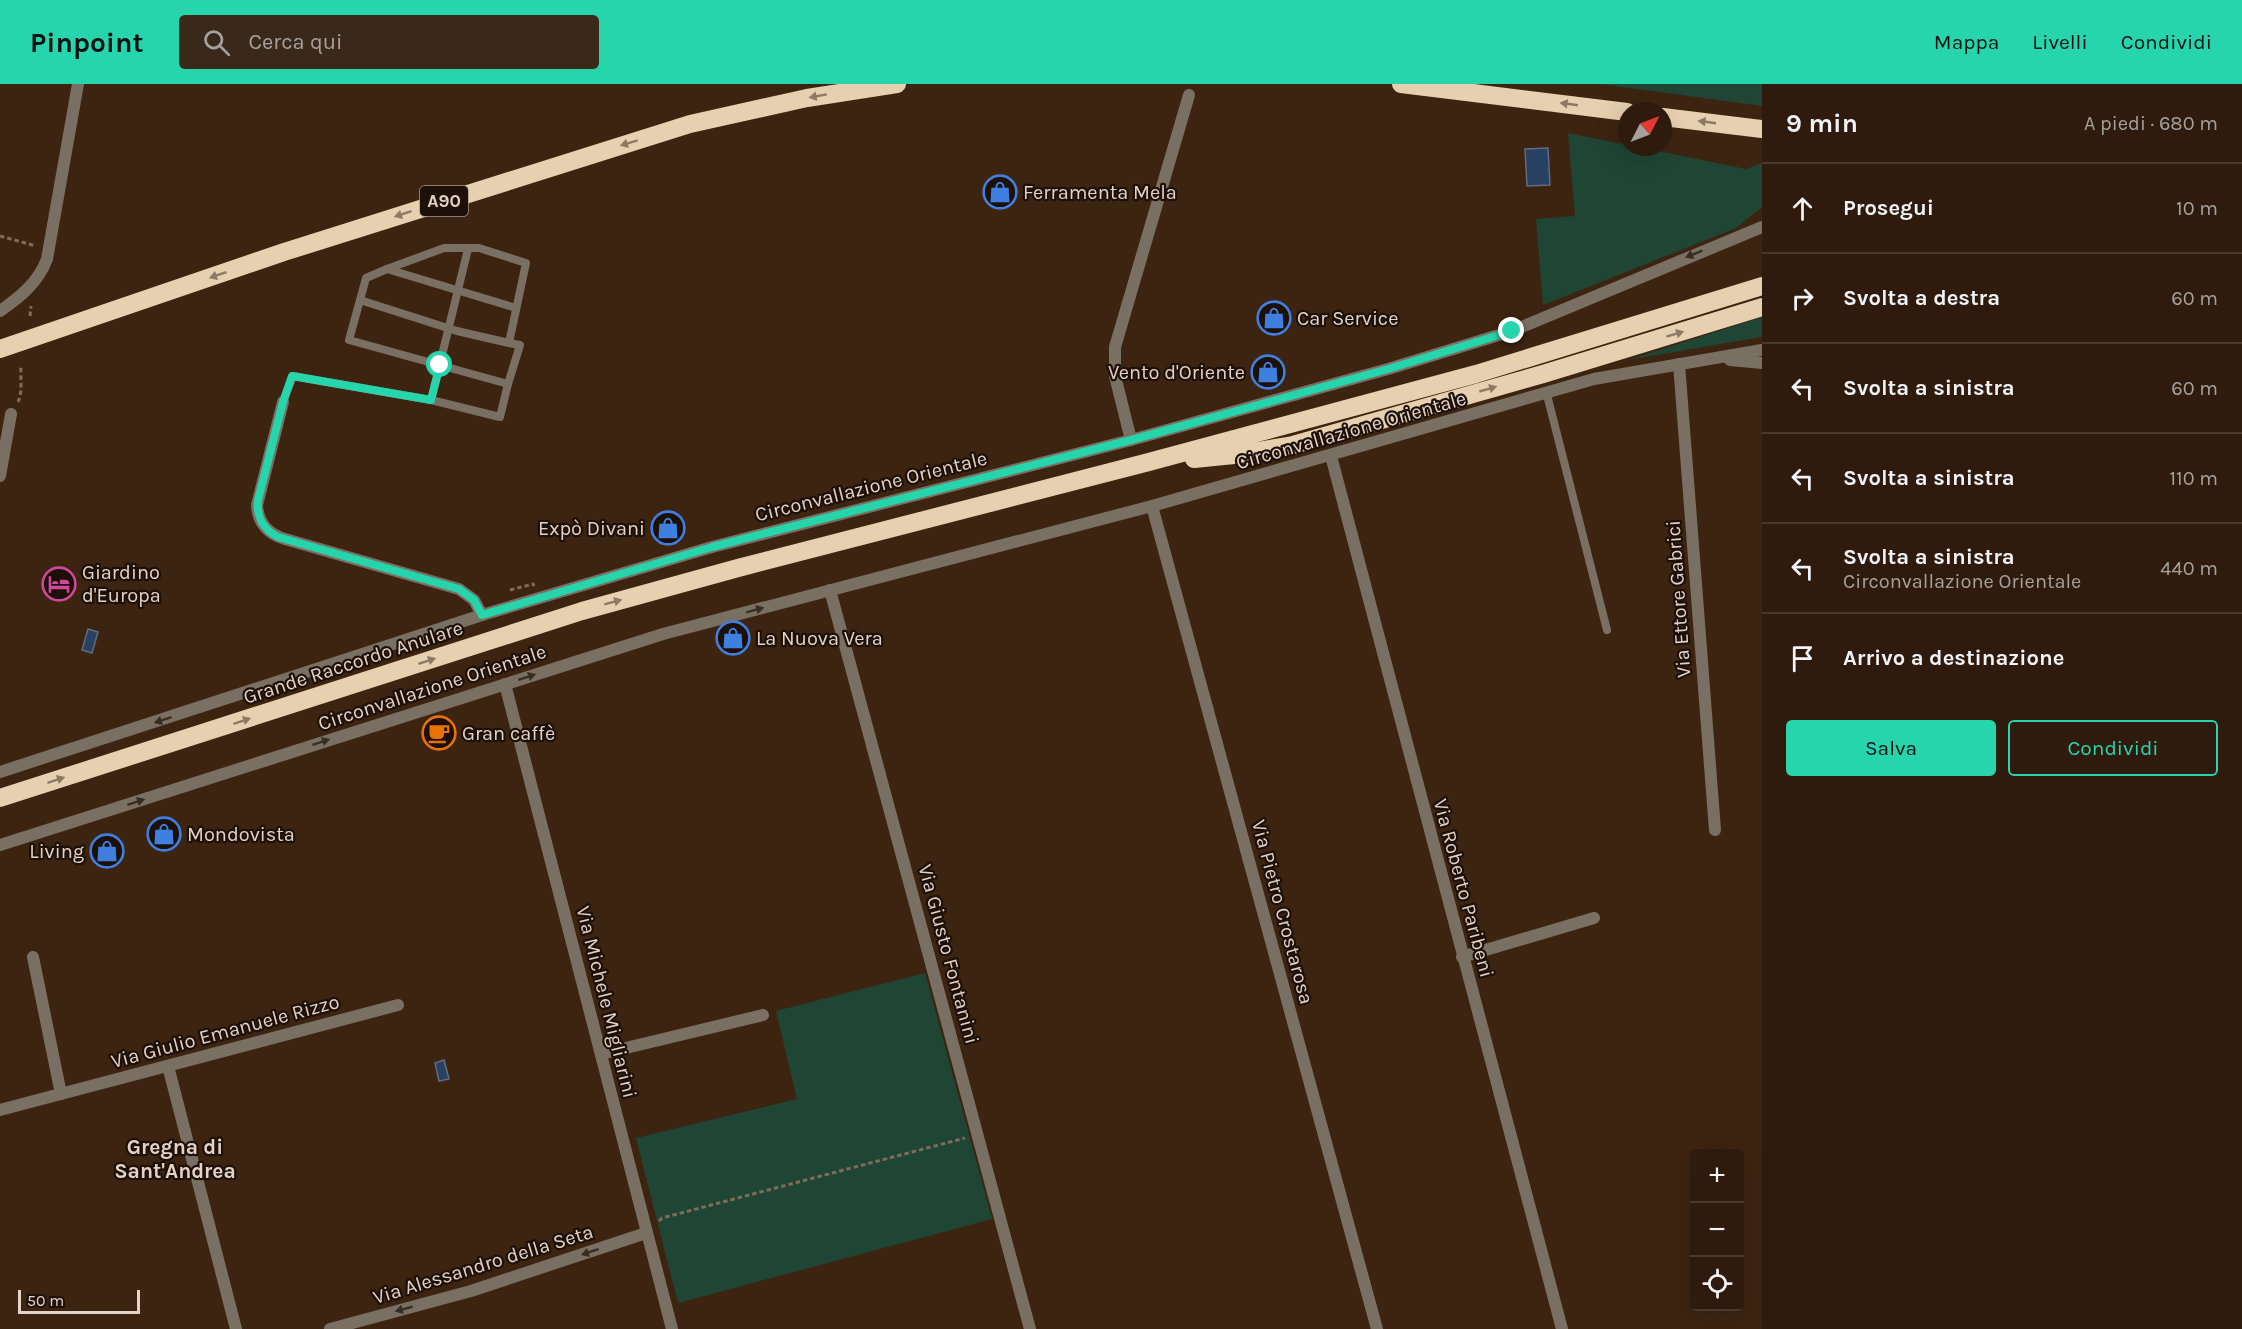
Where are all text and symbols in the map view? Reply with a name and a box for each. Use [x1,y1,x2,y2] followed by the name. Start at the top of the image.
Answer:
[179,15,599,69] search box
[30,26,143,59] text: Pinpoint
[200,26,233,59] icon: search
[248,29,343,55] text: Cerca qui
[1934,30,1999,54] text: Mappa
[2032,30,2088,54] text: Livelli
[2121,30,2212,54] text: Condividi
[809,92,828,101] one-way arrow
[1559,100,1578,109] one-way arrow
[1618,102,1672,156] north arrow
[1786,108,1858,139] text: 9 min
[2084,112,2218,135] text: A piedi · 680 m
[1698,118,1717,127] one-way arrow
[620,139,638,148] one-way arrow
[982,174,1018,210] shop icon: Ferramenta Mela
[1023,181,1177,204] place label: Ferramenta Mela
[420,186,468,216] road number: A90
[1786,192,1819,225] icon: ahead
[1843,195,1934,221] text: Prosegui
[2176,197,2218,220] text: 10 m
[394,210,412,219] one-way arrow
[1685,250,1703,259] one-way arrow
[209,271,227,280] one-way arrow
[1786,282,1819,315] icon: right
[1843,285,2000,311] text: Svolta a destra
[2171,287,2218,310] text: 60 m
[1256,300,1292,336] shop icon: Car Service
[1297,307,1398,330] place label: Car Service
[1498,317,1524,343] route end
[1666,328,1684,338] one-way arrow
[426,351,452,377] route start
[1250,354,1286,390] shop icon: Vento d'Oriente
[1108,361,1245,384] place label: Vento d'Oriente
[1786,372,1819,405] icon: left
[1843,375,2015,401] text: Svolta a sinistra
[2171,377,2218,400] text: 60 m
[1479,384,1497,394] one-way arrow
[1233,387,1469,474] street label: Circonvallazione Orientale
[753,446,990,526] street label: Circonvallazione Orientale
[1786,462,1819,495] icon: left
[1843,465,2015,491] text: Svolta a sinistra
[2169,467,2218,490] text: 110 m
[650,510,686,546] shop icon: Expò Divani
[538,517,645,540] place label: Expò Divani
[1662,520,1695,678] street label: Via Ettore Gabrici
[1843,544,2015,570] text: Svolta a sinistra
[1786,552,1819,585] icon: left
[2160,557,2218,580] text: 440 m
[82,561,161,607] place label: Giardino d'Europa
[41,566,77,602] hotel icon: Giardino d'Europa
[1843,570,2081,593] text: Circonvallazione Orientale
[604,597,622,607] one-way arrow
[746,605,764,614] one-way arrow
[240,616,466,709] street label: Grande Raccordo Anulare
[715,620,751,656] shop icon: La Nuova Vera
[756,627,883,650] place label: La Nuova Vera
[315,640,549,735] street label: Circonvallazione Orientale
[1786,642,1819,675] icon: arrive
[1843,645,2064,671] text: Arrivo a destinazione
[418,656,436,665] one-way arrow
[518,672,536,681] one-way arrow
[154,715,172,725] one-way arrow
[421,715,457,751] cafe icon: Gran caffè
[233,716,251,725] one-way arrow
[1786,720,1996,776] button: Salva
[2008,720,2218,776] button: Condividi
[462,722,555,745] place label: Gran caffè
[312,737,330,747] one-way arrow
[47,775,65,784] one-way arrow
[1429,796,1498,980] street label: Via Roberto Paribeni
[127,797,145,806] one-way arrow
[146,816,182,852] shop icon: Mondovista
[1247,817,1318,1007] street label: Via Pietro Crostarosa
[187,823,295,846] place label: Mondovista
[89,833,125,869] shop icon: Living
[29,840,84,863] place label: Living
[913,862,984,1047] street label: Via Giusto Fontanini
[572,904,642,1101] street label: Via Michele Migliarini
[109,990,342,1073] street label: Via Giulio Emanuele Rizzo
[114,1135,236,1183] district label: Gregna di Sant'Andrea
[1690,1149,1744,1311] map controls
[1690,1149,1744,1203] button: +
[1690,1203,1744,1257] button: −
[370,1220,596,1309] street label: Via Alessandro della Seta
[581,1247,599,1257] one-way arrow
[1690,1257,1744,1311] button: locate
[18,1287,140,1314] scale bar
[27,1291,64,1310] text: 50 m
[395,1305,413,1314] one-way arrow

